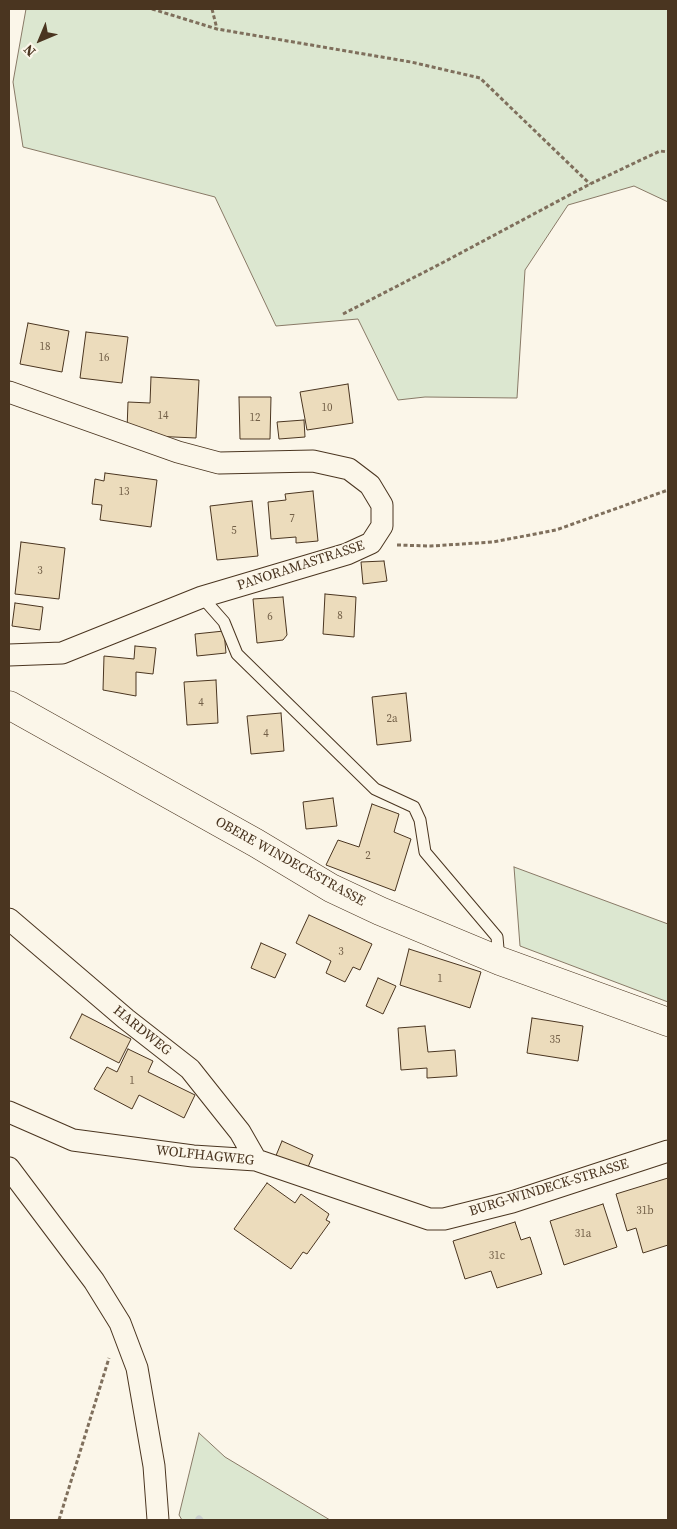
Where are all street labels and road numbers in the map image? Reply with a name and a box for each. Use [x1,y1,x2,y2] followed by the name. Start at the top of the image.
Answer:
[235,537,367,595] street label: PANORAMASTRASSE
[212,814,368,910] street label: OBERE WINDECKSTRASSE
[110,1002,174,1060] street label: HARDWEG
[155,1142,255,1170] street label: WOLFHAGWEG
[467,1156,631,1220] street label: BURG-WINDECK-STRASSE

